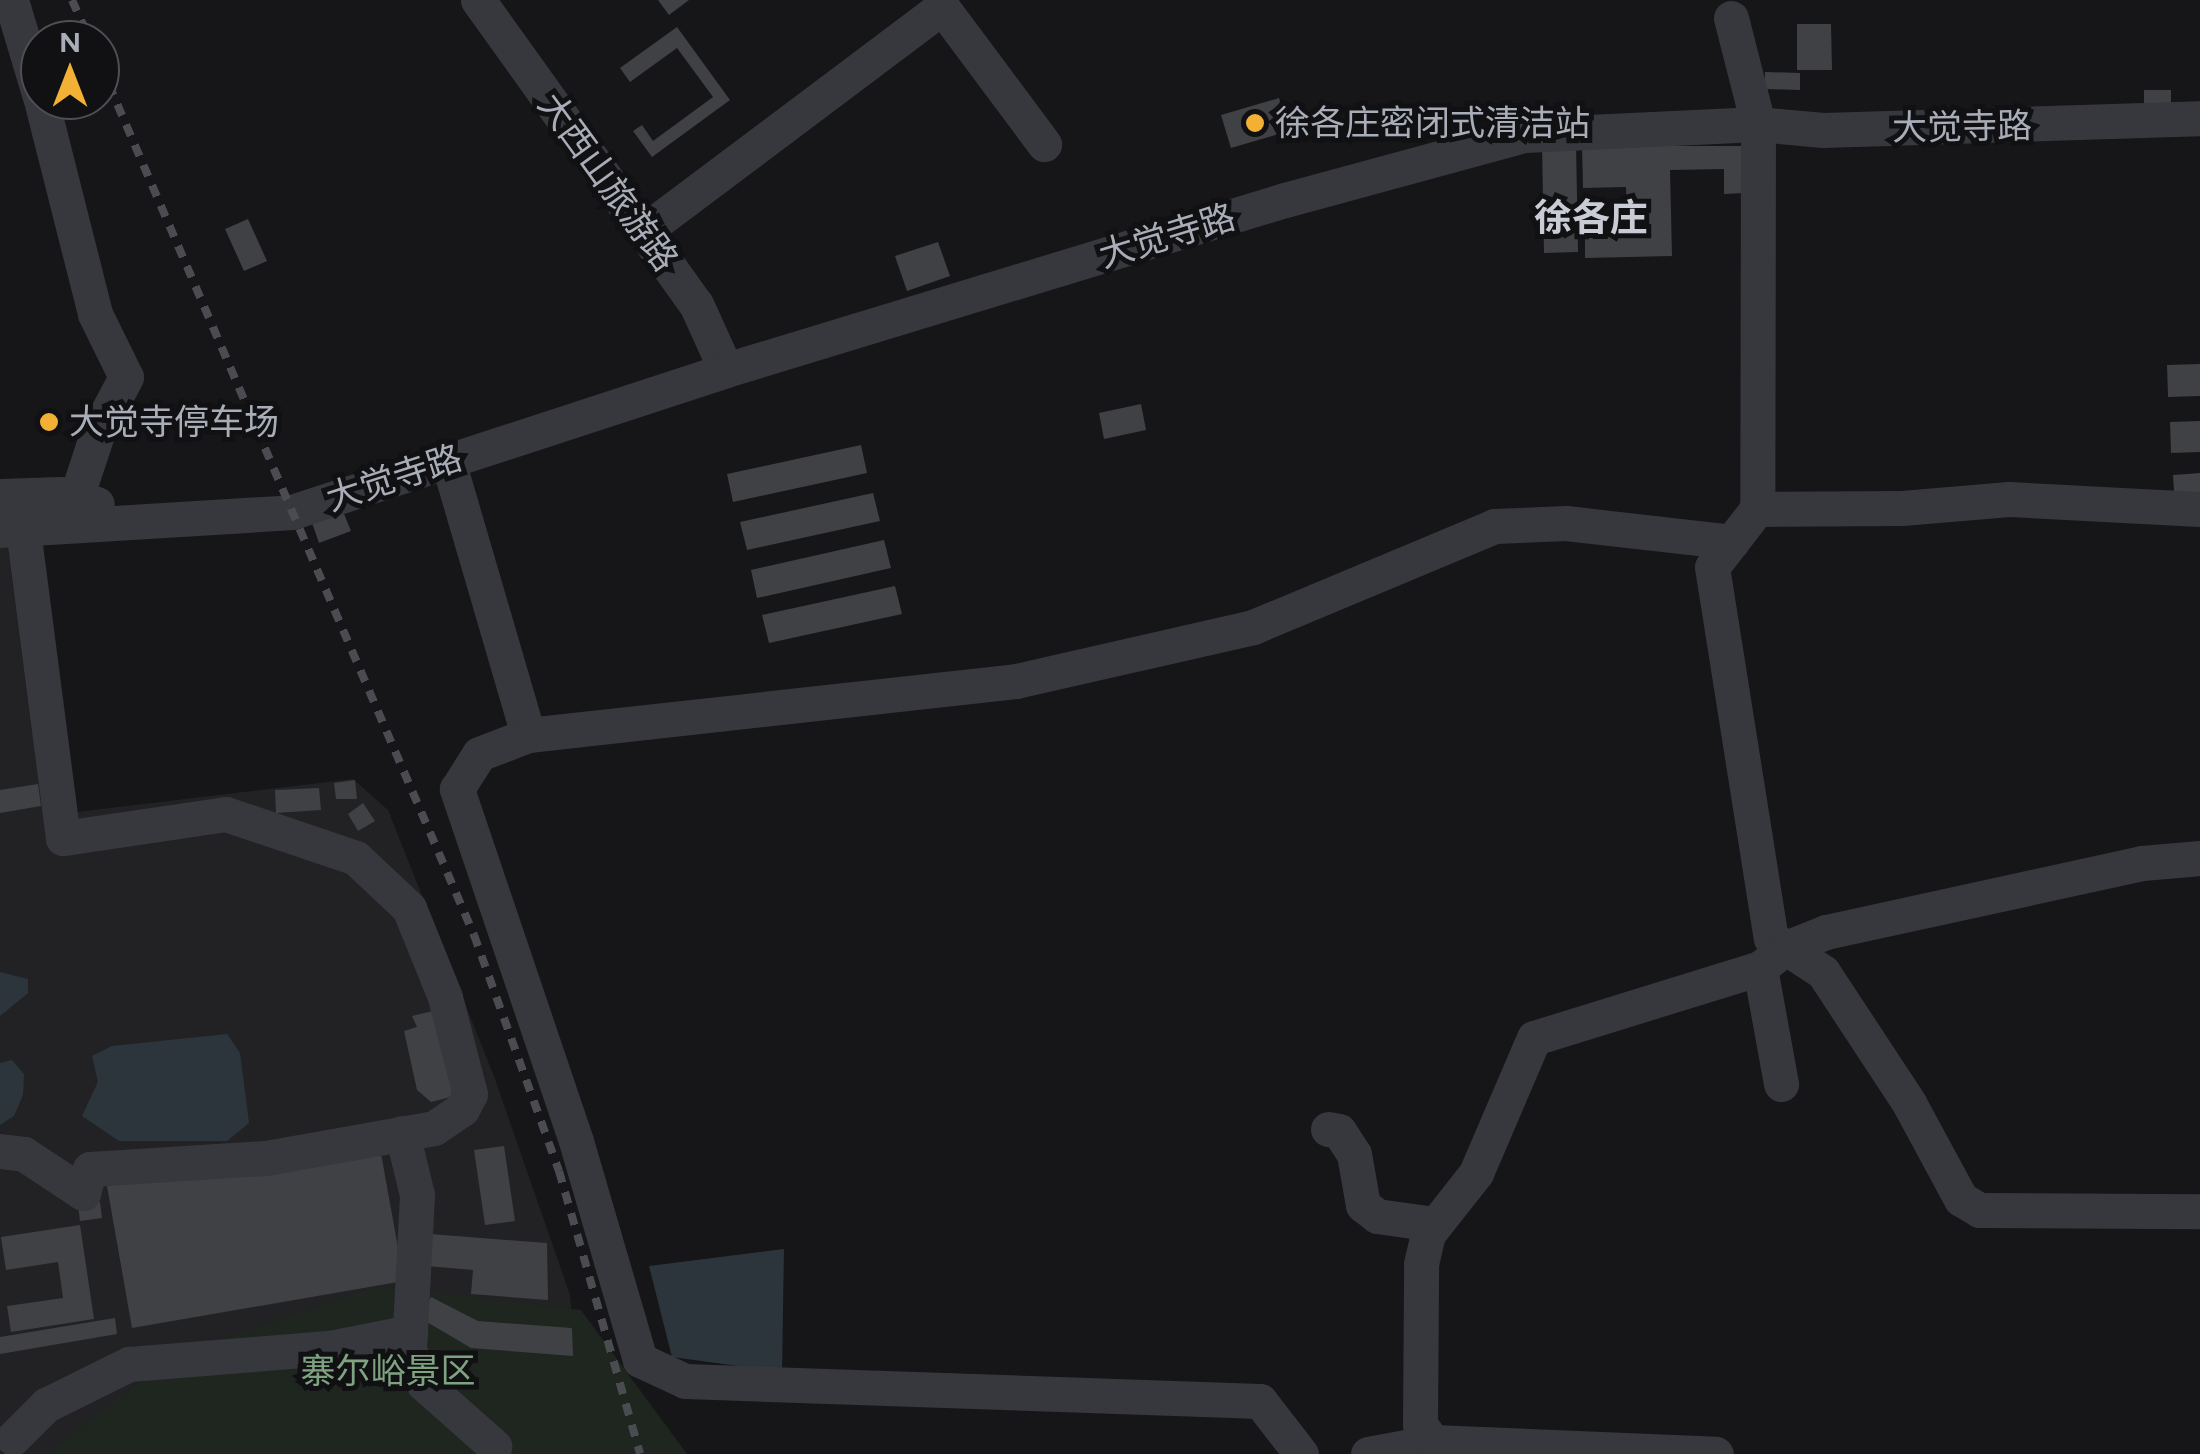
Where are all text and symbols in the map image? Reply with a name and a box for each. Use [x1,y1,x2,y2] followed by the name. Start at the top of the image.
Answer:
[20,20,120,120] north arrow
[59,25,81,59] text: N
[529,85,687,279] street label: 大西山旅游路
[1275,102,1590,144] place label: 徐各庄密闭式清洁站
[1892,105,2032,149] street label: 大觉寺路
[1244,112,1266,134] marker: 徐各庄密闭式清洁站
[1094,195,1240,277] street label: 大觉寺路
[1534,196,1648,242] district label: 徐各庄
[69,401,279,443] place label: 大觉寺停车场
[38,411,60,433] marker: 大觉寺停车场
[321,436,467,520] street label: 大觉寺路
[301,1350,475,1392] park label: 寨尔峪景区

